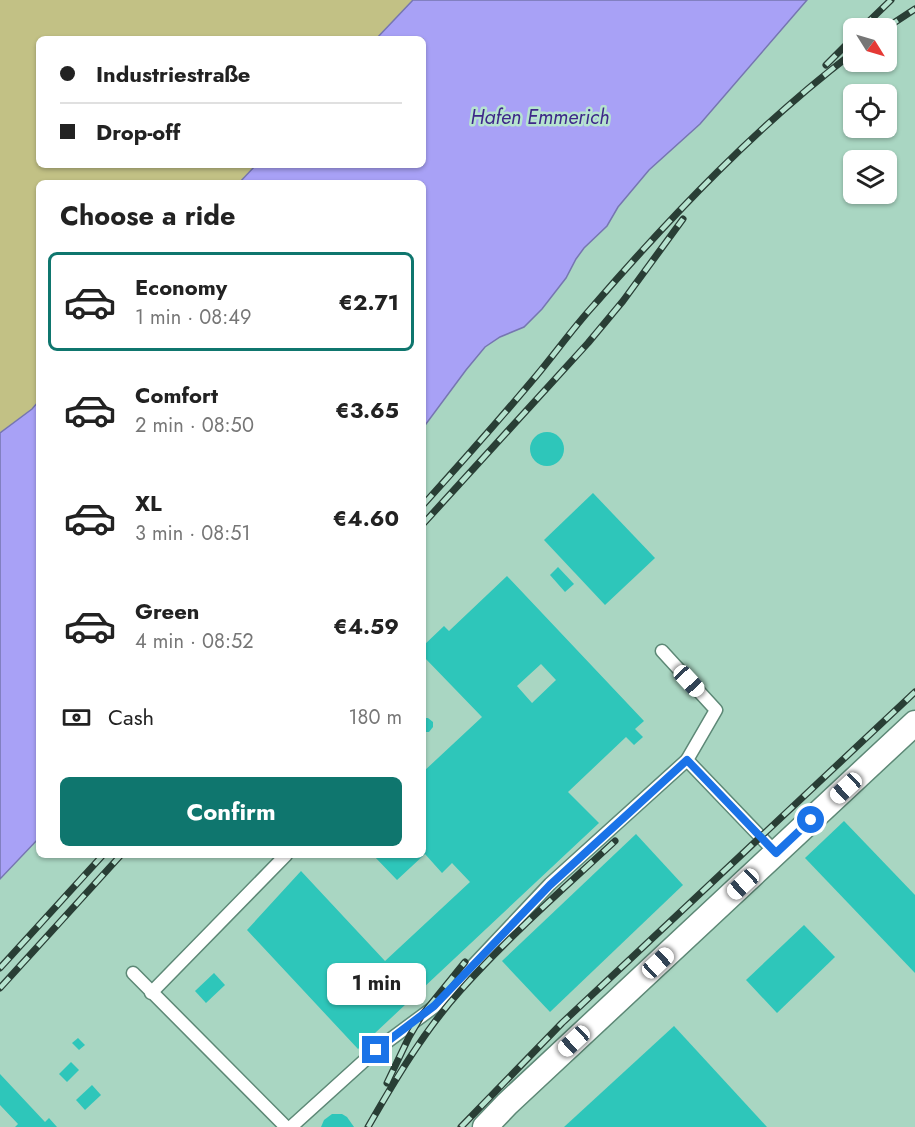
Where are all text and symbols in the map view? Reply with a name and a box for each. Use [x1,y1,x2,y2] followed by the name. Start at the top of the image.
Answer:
[843,18,897,72] north arrow
[843,18,897,204] map controls
[96,58,250,90] text: Industriestraße
[843,84,897,138] button: locate
[471,103,609,132] water label: Hafen Emmerich
[96,116,180,148] text: Drop-off
[843,150,897,204] button: layers
[60,196,235,235] text: Choose a ride
[135,271,227,303] text: Economy
[63,275,117,329] icon: car
[339,286,399,318] text: €2.71
[135,303,251,332] text: 1 min · 08:49
[135,379,218,411] text: Comfort
[63,383,117,437] icon: car
[335,394,399,426] text: €3.65
[135,411,254,440] text: 2 min · 08:50
[135,487,162,519] text: XL
[63,491,117,545] icon: car
[333,502,399,534] text: €4.60
[135,519,250,548] text: 3 min · 08:51
[135,595,199,627] text: Green
[63,599,117,653] icon: car
[333,610,399,642] text: €4.59
[135,627,254,656] text: 4 min · 08:52
[670,662,708,700] car
[60,701,93,734] icon: cash
[108,701,154,733] text: Cash
[348,703,402,732] text: 180 m
[827,769,865,807] car
[60,777,402,846] button: Confirm
[797,806,824,833] route start
[724,865,762,903] car
[639,944,677,982] car
[326,963,425,1005] callout: 1 min
[352,969,401,998] text: 1 min
[555,1022,593,1060] car
[362,1036,389,1063] route end

